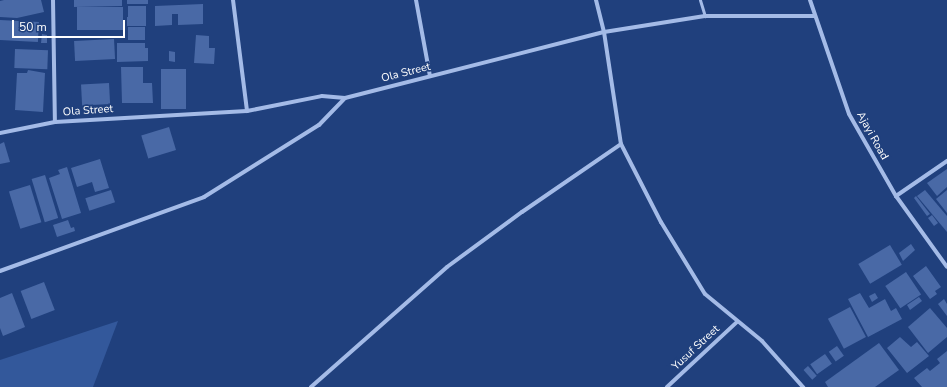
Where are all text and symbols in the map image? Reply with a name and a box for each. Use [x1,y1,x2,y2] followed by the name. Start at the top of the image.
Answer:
[14,12,127,38] scale bar
[19,19,47,35] text: 50 m
[380,61,432,85] street label: Ola Street
[62,103,114,119] street label: Ola Street
[853,110,891,162] street label: Ajayi Road
[670,323,722,373] street label: Yusuf Street

